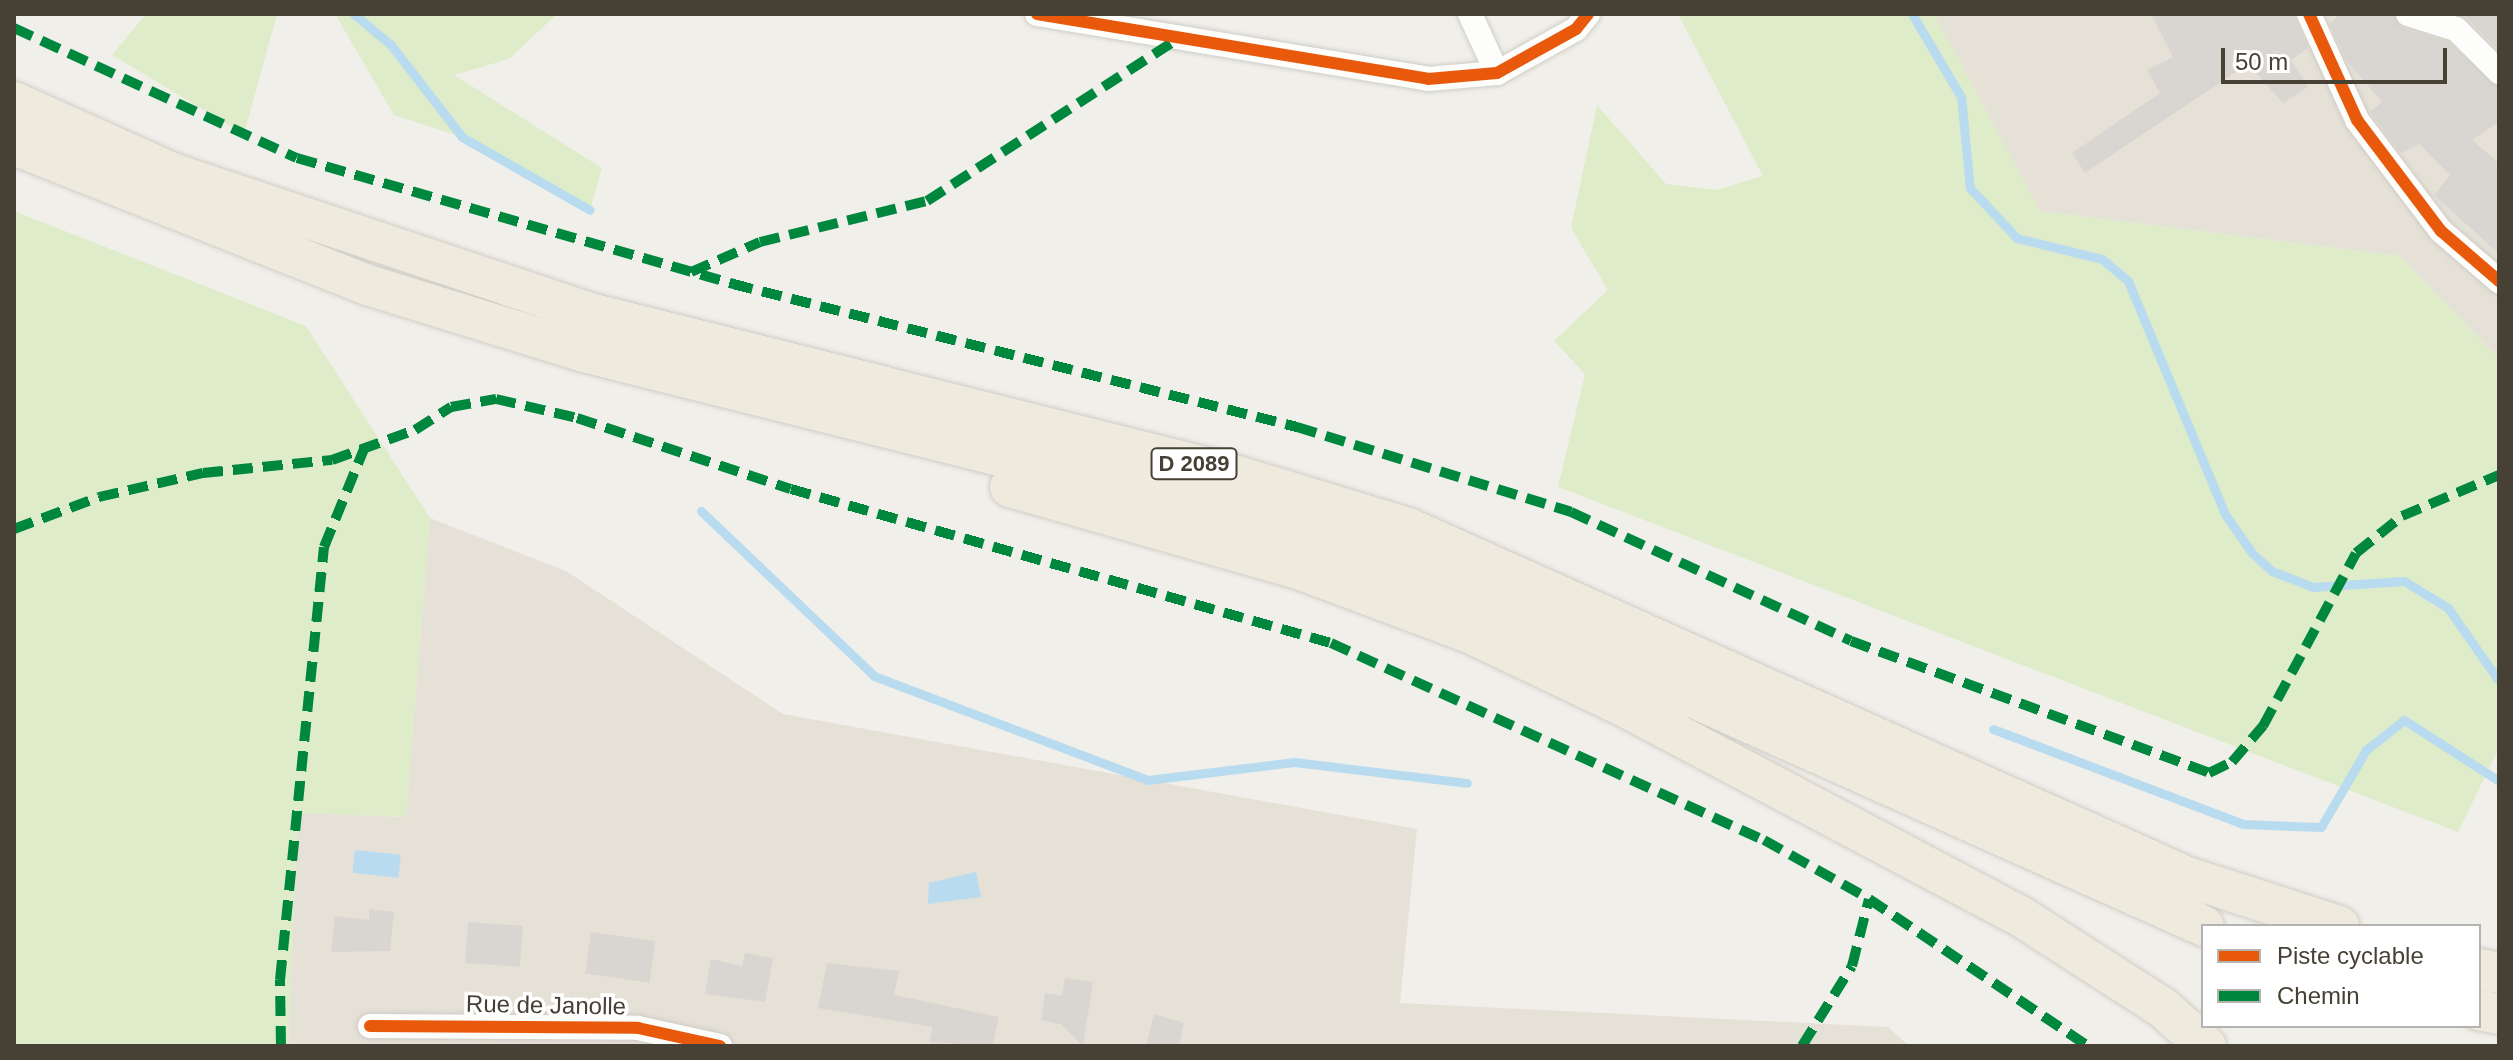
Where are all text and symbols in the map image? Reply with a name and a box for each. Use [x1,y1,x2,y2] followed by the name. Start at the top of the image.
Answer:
[2225,32,2451,82] scale bar
[2235,48,2288,75] text: 50 m
[1150,446,1238,482] road number: D 2089
[2201,924,2481,1028] legend
[2277,942,2424,969] text: Piste cyclable
[2277,982,2360,1009] text: Chemin
[466,989,626,1021] street label: Rue de Janolle

